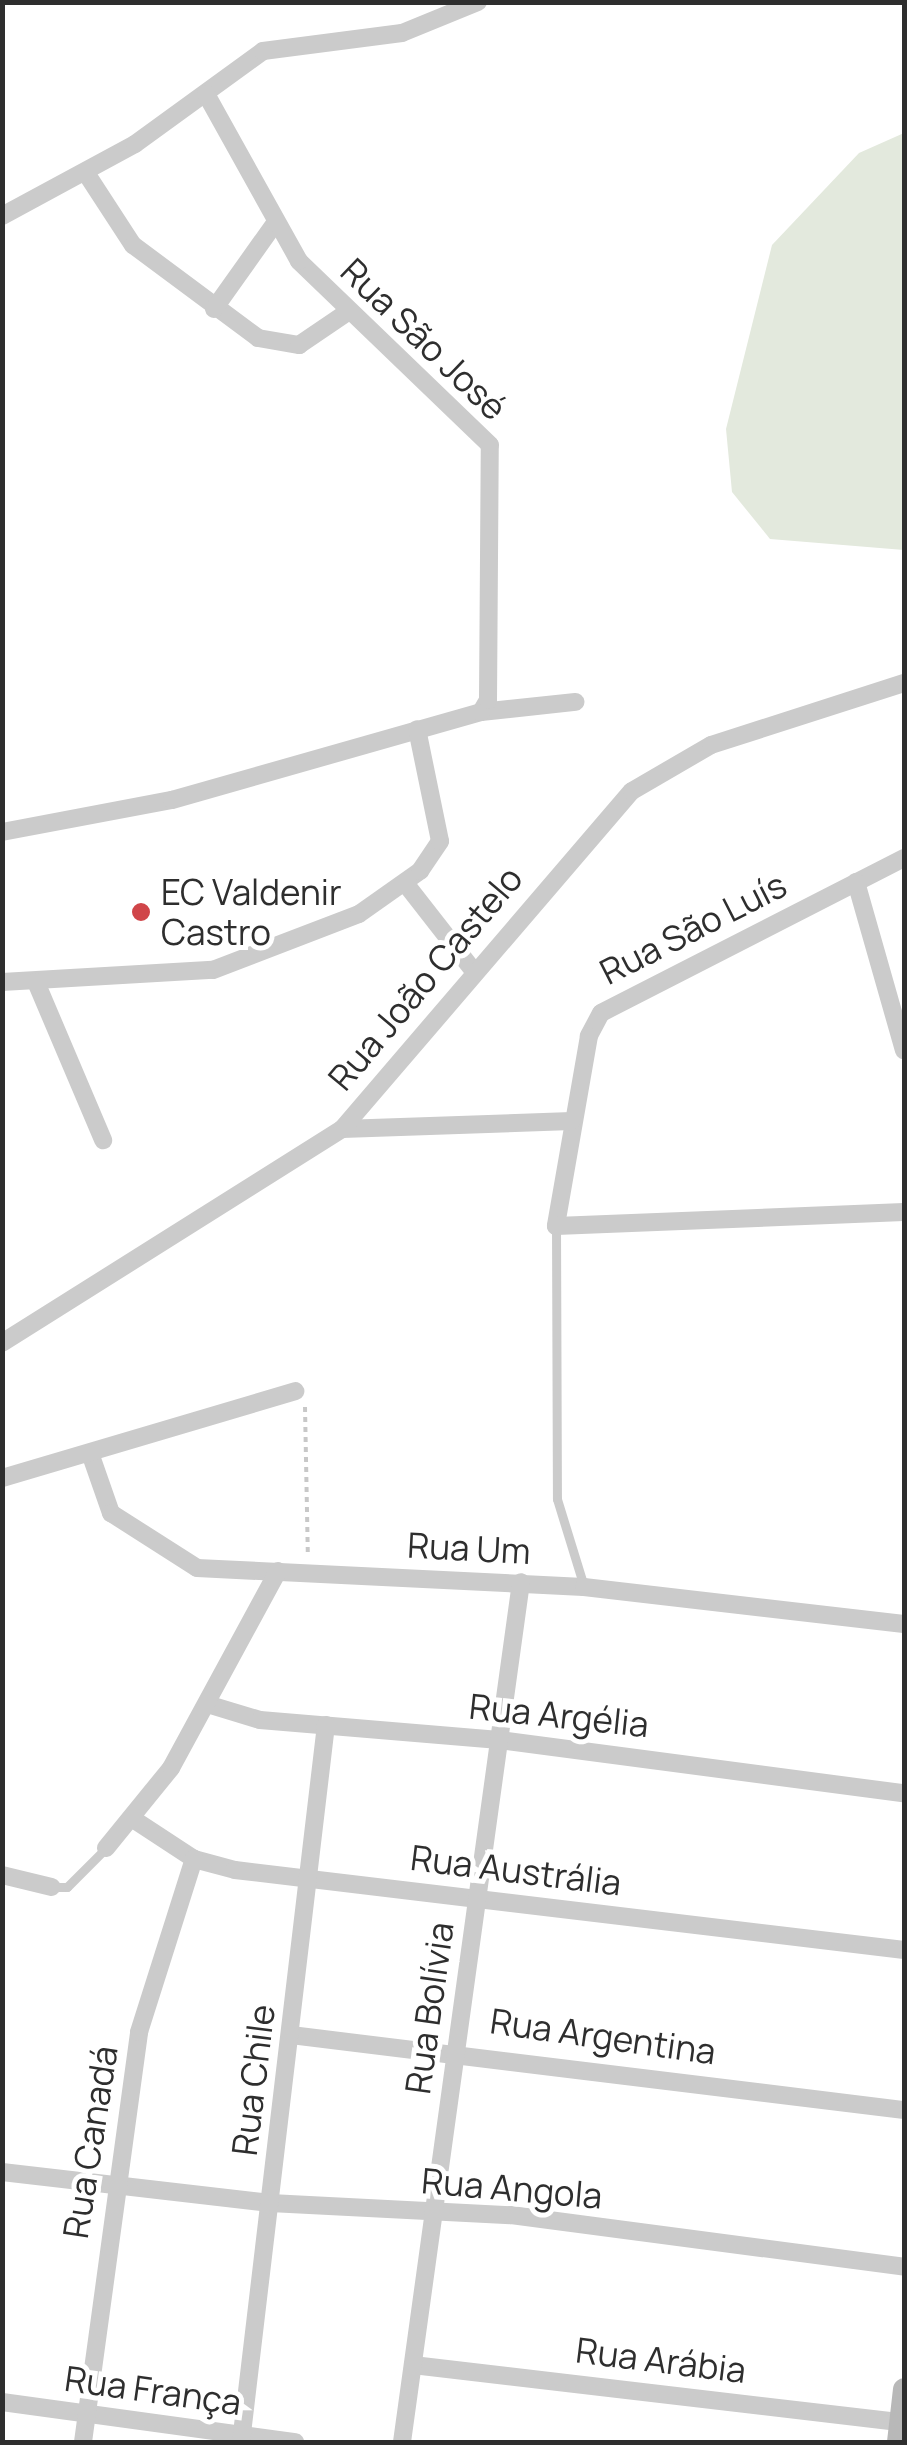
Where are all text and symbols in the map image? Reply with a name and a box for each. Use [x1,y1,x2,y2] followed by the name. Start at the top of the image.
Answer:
[333,250,515,428] street label: Rua São José
[319,858,531,1098] street label: Rua João Castelo
[593,863,793,993] street label: Rua São Luís
[161,871,342,953] place label: EC Valdenir Castro
[130,901,152,923] marker: EC Valdenir Castro
[406,1524,532,1572] street label: Rua Um
[467,1685,651,1745] street label: Rua Argélia
[408,1836,624,1904] street label: Rua Austrália
[396,1919,462,2097] street label: Rua Bolívia
[488,1999,718,2073] street label: Rua Argentina
[223,2002,283,2158] street label: Rua Chile
[54,2043,126,2241] street label: Rua Canadá
[420,2159,604,2217] street label: Rua Angola
[573,2329,749,2391] street label: Rua Arábia
[62,2357,244,2423] street label: Rua França

